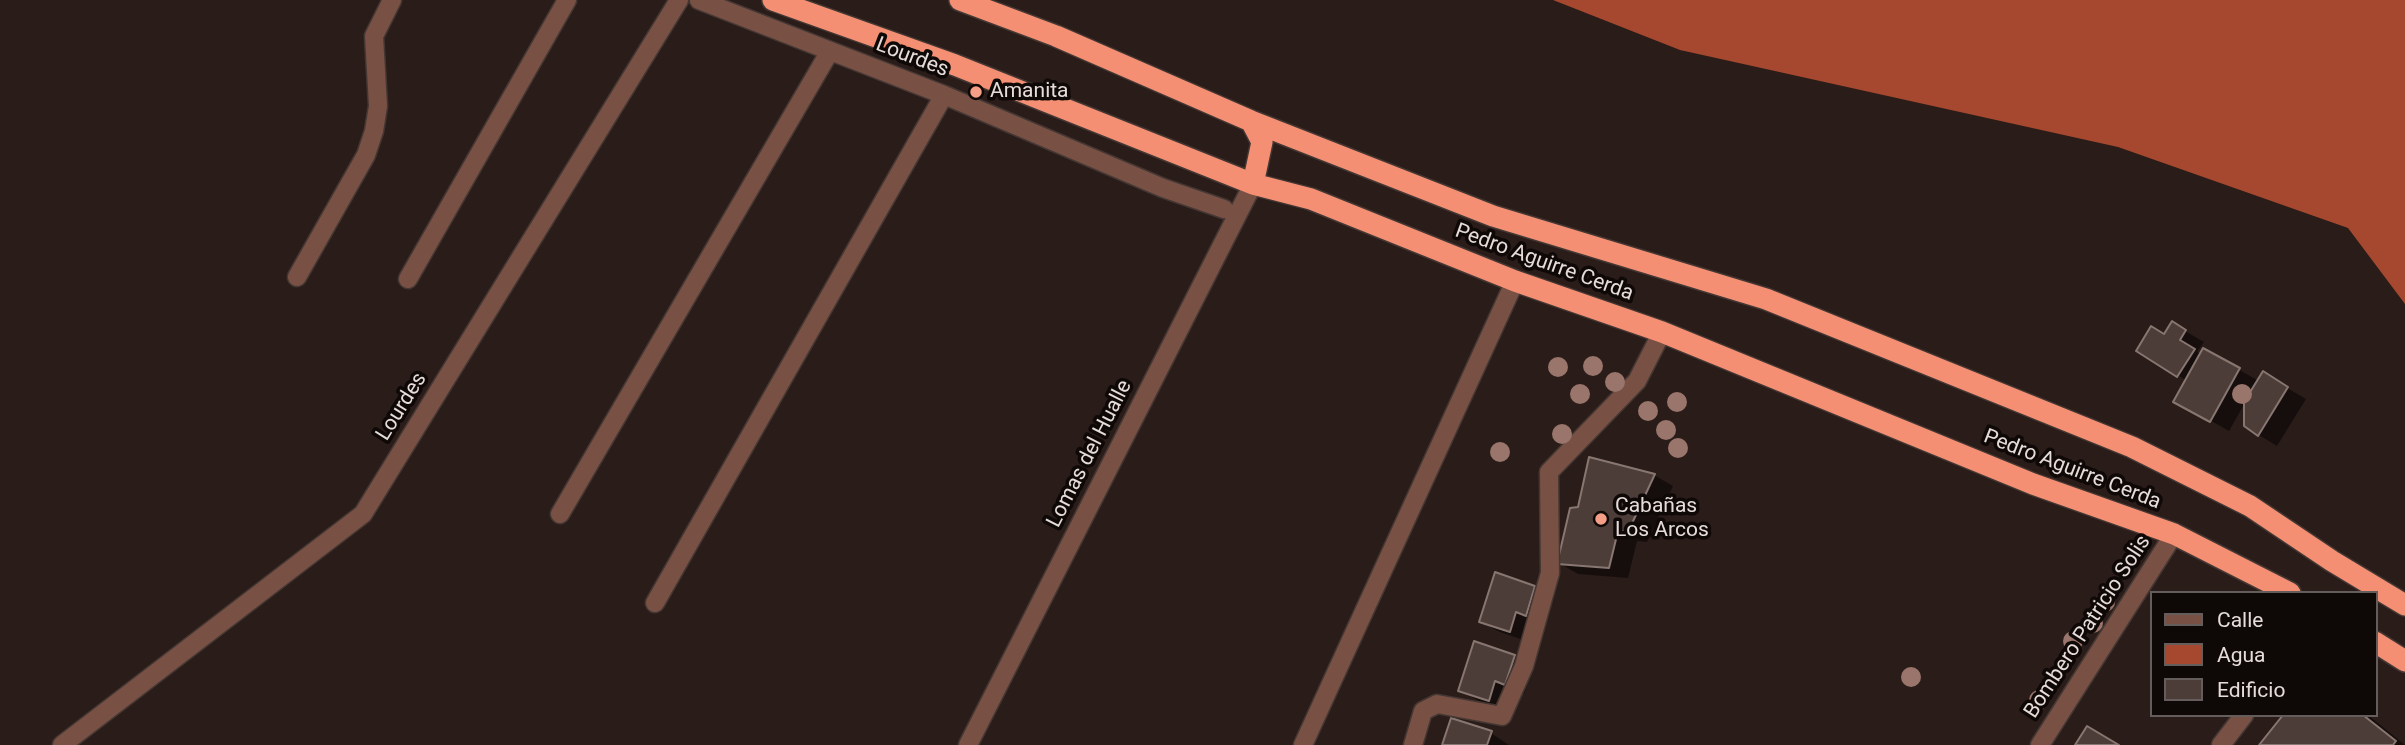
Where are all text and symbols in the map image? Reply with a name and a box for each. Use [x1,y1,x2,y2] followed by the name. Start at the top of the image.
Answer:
[872,33,952,83] street label: Lourdes
[990,79,1069,105] place label: Amanita
[968,84,984,100] marker: Amanita
[1451,219,1637,307] street label: Pedro Aguirre Cerda
[371,368,433,446] street label: Lourdes
[1042,376,1138,532] street label: Lomas del Hualle
[1980,425,2164,515] street label: Pedro Aguirre Cerda
[1615,494,1709,544] place label: Cabañas Los Arcos
[1593,511,1609,527] marker: Cabañas Los Arcos
[2019,531,2157,723] street label: Bombero Patricio Solis
[2150,591,2377,717] legend
[2217,608,2263,632] text: Calle
[2217,643,2266,667] text: Agua
[2217,678,2285,702] text: Edificio

